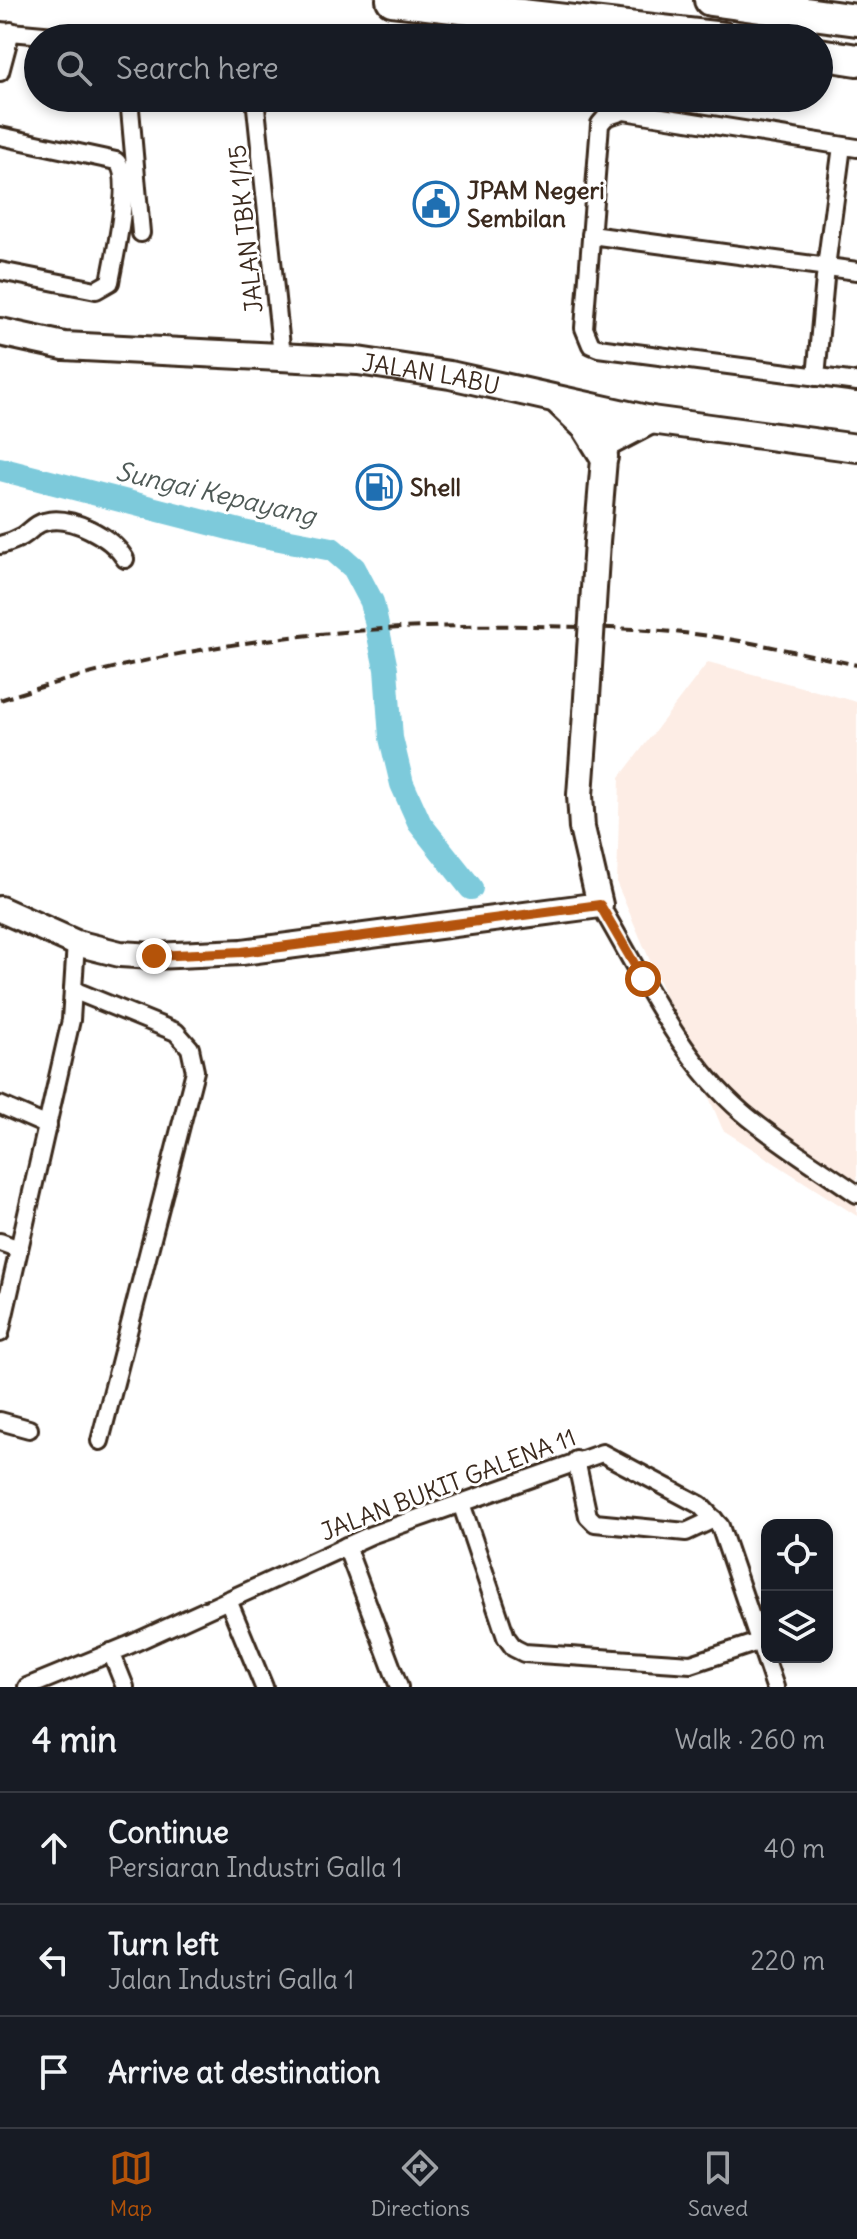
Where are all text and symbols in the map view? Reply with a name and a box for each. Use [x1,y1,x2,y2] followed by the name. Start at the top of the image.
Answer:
[24,24,833,112] search box
[52,46,96,90] icon: search
[116,49,279,87] text: Search here
[221,143,269,315] street label: JALAN TBK 1/15
[467,175,605,233] place label: JPAM Negeri Sembilan
[412,180,460,228] public building icon: JPAM Negeri Sembilan
[360,347,503,401] street label: JALAN LABU
[113,454,322,533] water label: Sungai Kepayang
[355,463,403,511] fuel station icon: Shell
[410,472,461,502] place label: Shell
[136,938,172,974] route end
[625,961,661,997] route start
[316,1421,580,1547] street label: JALAN BUKIT GALENA 11
[761,1519,833,1663] map controls
[761,1519,833,1591] button: locate
[761,1591,833,1663] button: layers
[32,1718,117,1761] text: 4 min
[675,1723,825,1756] text: Walk · 260 m
[108,1813,229,1851] text: Continue
[32,1826,76,1870] icon: ahead
[764,1832,825,1865] text: 40 m
[108,1851,403,1884] text: Persiaran Industri Galla 1
[108,1925,219,1963] text: Turn left
[32,1938,76,1982] icon: left
[750,1944,825,1977] text: 220 m
[108,1963,354,1996] text: Jalan Industri Galla 1
[32,2050,76,2094] icon: arrive
[108,2053,380,2091] text: Arrive at destination
[109,2146,153,2222] tab: Map
[371,2146,470,2222] tab: Directions
[688,2146,748,2222] tab: Saved

